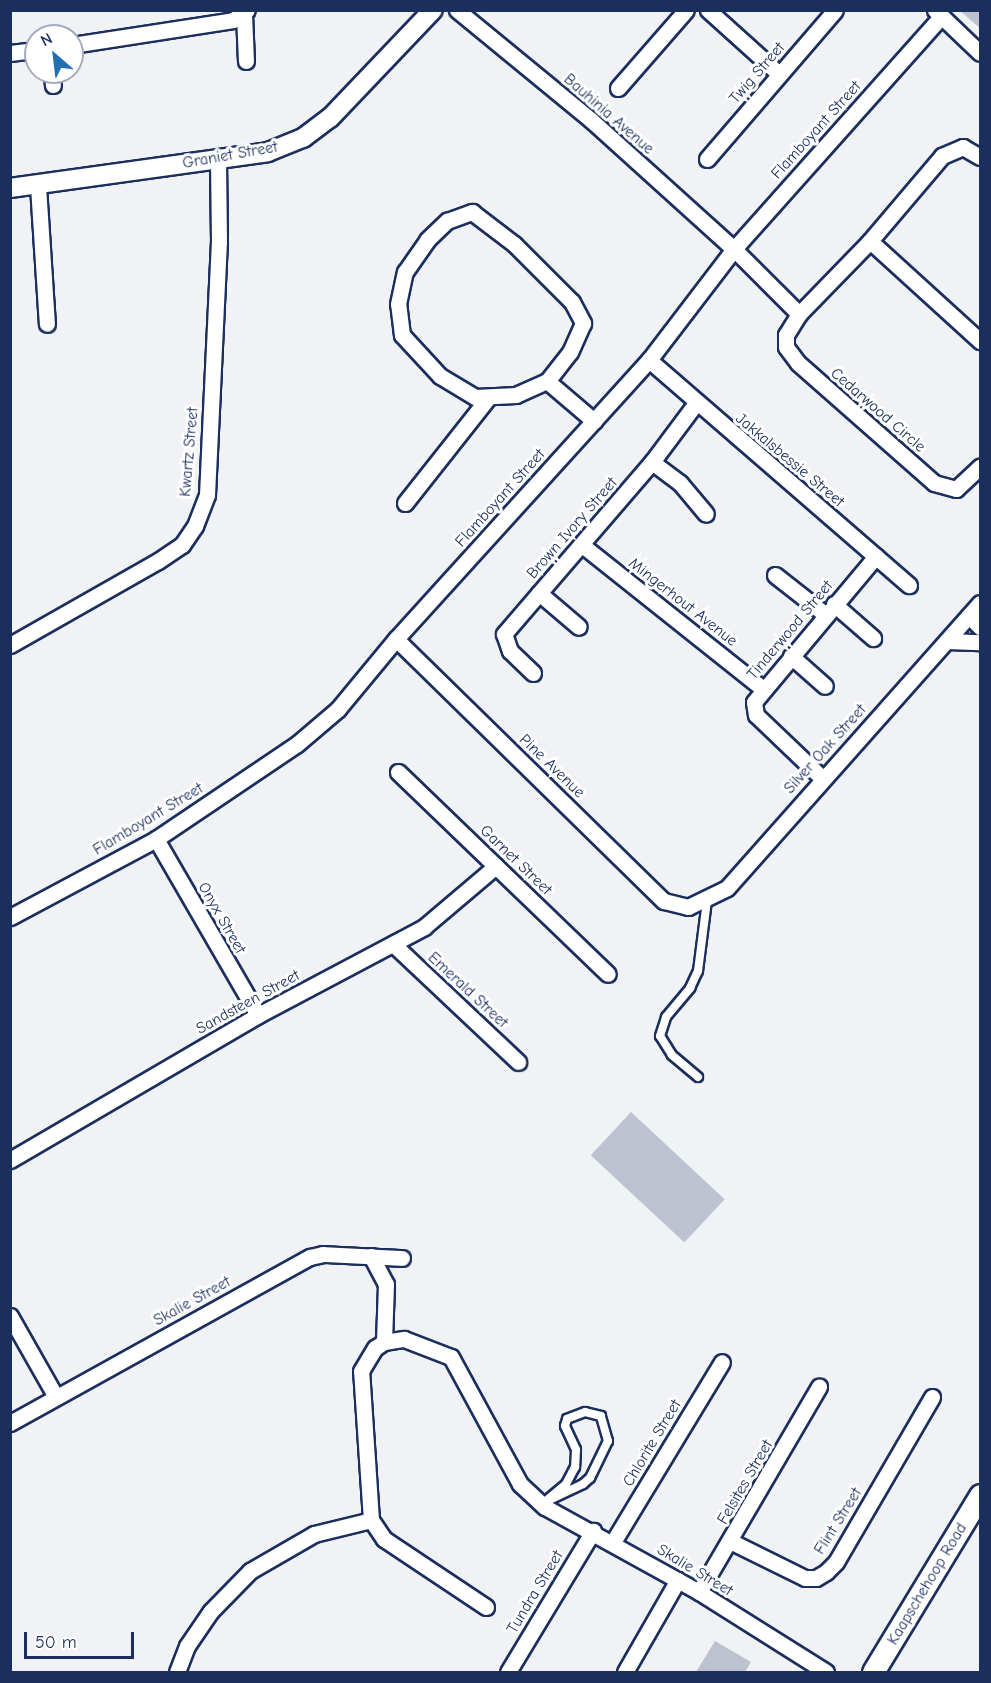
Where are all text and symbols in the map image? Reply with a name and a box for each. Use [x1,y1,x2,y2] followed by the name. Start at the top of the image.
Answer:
[24,24,84,84] north arrow
[38,29,55,50] text: N
[725,38,789,108] street label: Twig Street
[560,70,658,158] street label: Bauhinia Avenue
[767,77,865,183] street label: Flamboyant Street
[181,137,279,173] street label: Graniet Street
[827,364,929,456] street label: Cedarwood Circle
[176,406,202,498] street label: Kwartz Street
[732,409,848,511] street label: Jakkalsbessie Street
[451,445,549,551] street label: Flamboyant Street
[523,473,621,583] street label: Brown Ivory Street
[625,554,741,650] street label: Mingerhout Avenue
[743,576,837,684] street label: Tinderwood Street
[780,700,870,798] street label: Silver Oak Street
[515,730,589,802] street label: Pine Avenue
[89,779,207,859] street label: Flamboyant Street
[476,821,556,899] street label: Garnet Street
[194,879,250,957] street label: Onyx Street
[424,948,512,1032] street label: Emerald Street
[193,966,303,1038] street label: Sandsteen Street
[150,1272,234,1330] street label: Skalie Street
[619,1396,685,1490] street label: Chlorite Street
[713,1436,777,1528] street label: Felsites Street
[810,1484,866,1558] street label: Flint Street
[883,1520,971,1648] street label: Kaapschehoop Road
[654,1540,736,1600] street label: Skalie Street
[503,1547,567,1637] street label: Tundra Street
[27,1620,136,1658] scale bar
[35,1632,77,1653] text: 50 m

